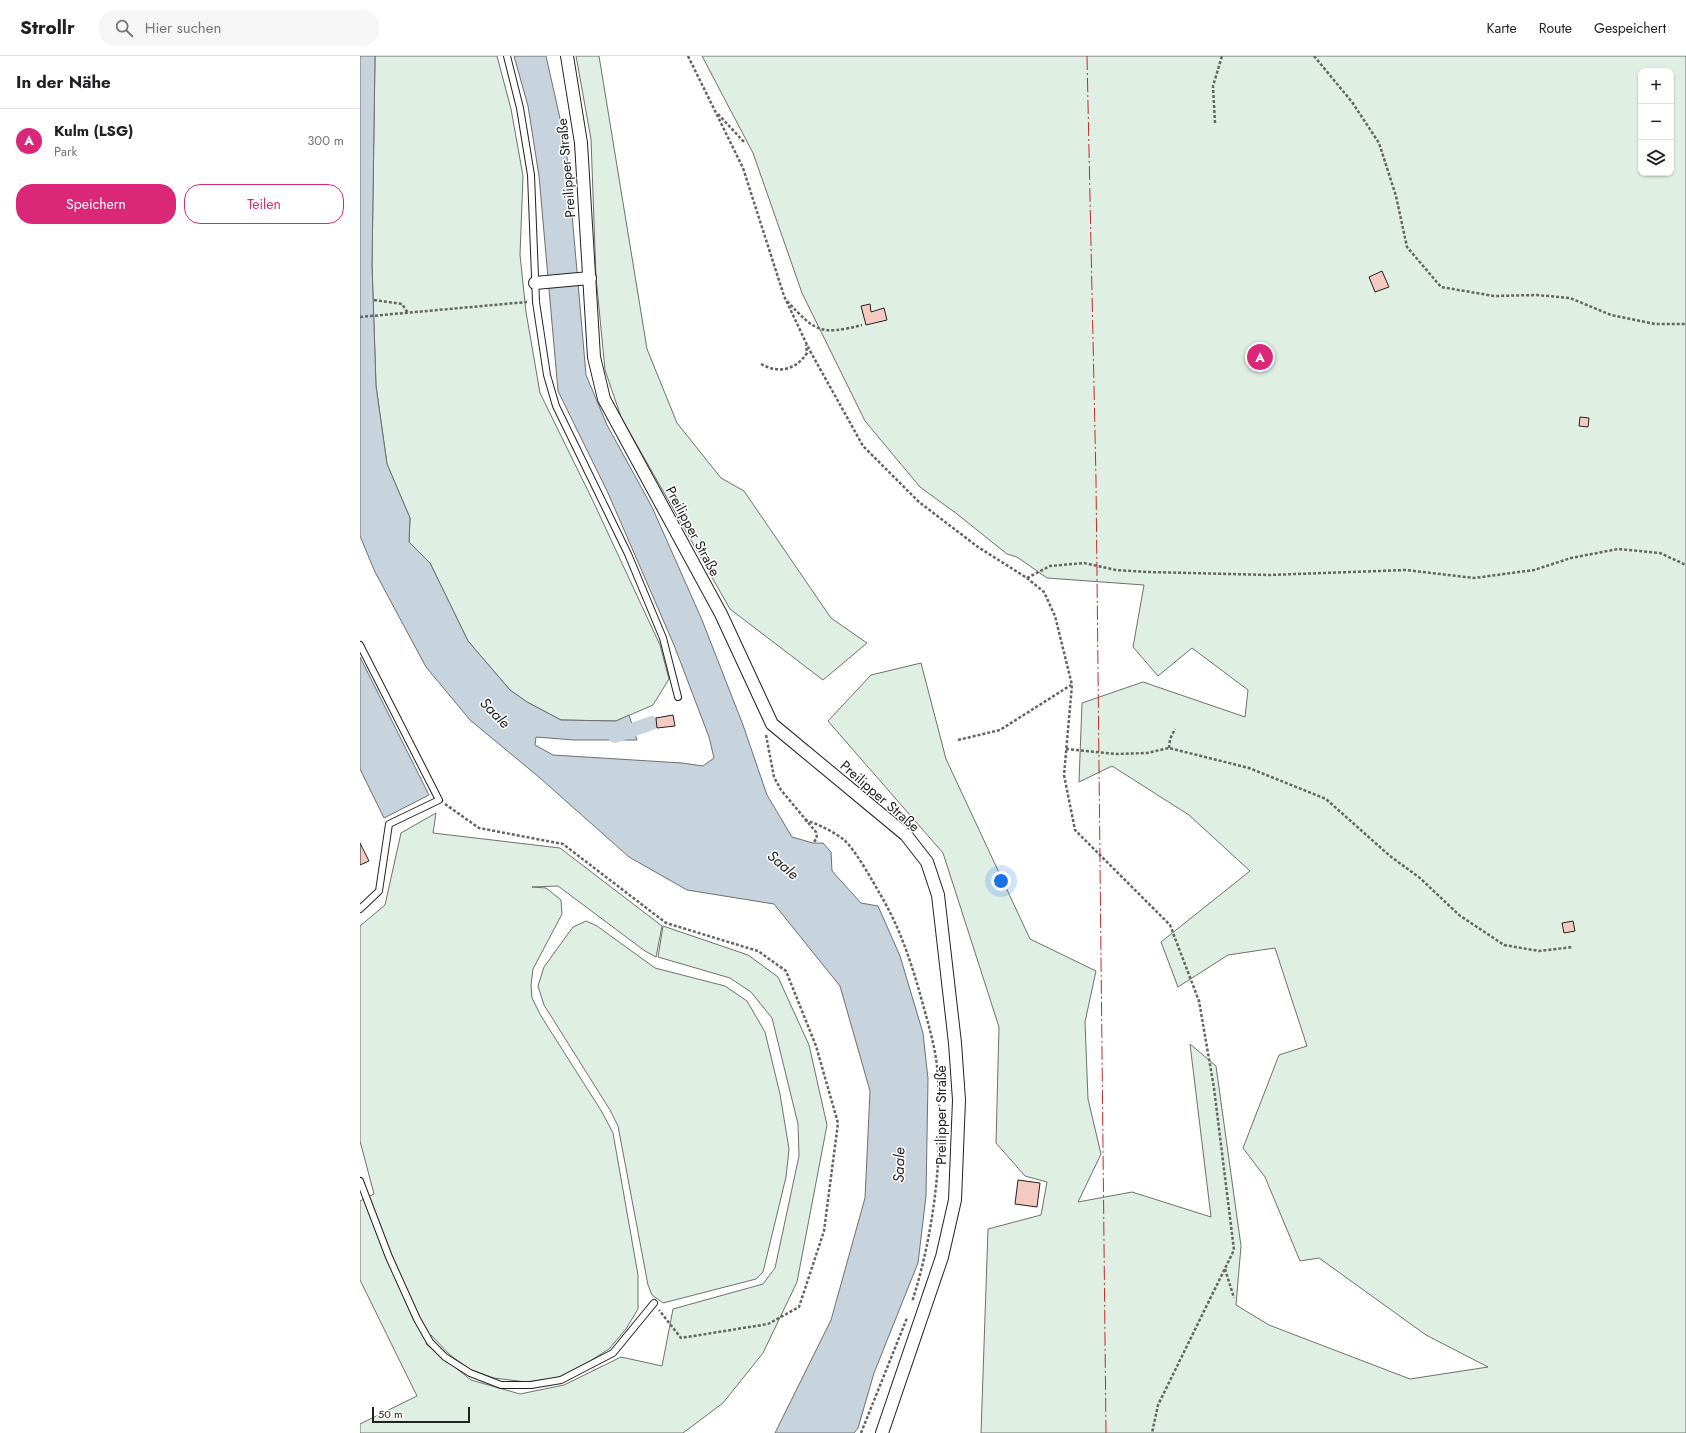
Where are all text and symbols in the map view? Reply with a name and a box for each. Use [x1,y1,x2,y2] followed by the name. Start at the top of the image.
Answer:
[99,10,379,46] search box
[20,14,75,41] text: Strollr
[113,17,135,39] icon: search
[145,17,221,39] text: Hier suchen
[1487,18,1517,38] text: Karte
[1539,18,1572,38] text: Route
[1594,18,1666,38] text: Gespeichert
[1638,68,1674,176] map controls
[1638,68,1674,104] button: +
[16,70,111,94] text: In der Nähe
[1638,104,1674,140] button: −
[552,118,580,218] street label: Preilipper Straße
[54,120,133,142] text: Kulm (LSG)
[24,131,34,150] text: A
[307,131,344,150] text: 300 m
[1638,140,1674,176] button: layers
[54,142,77,161] text: Park
[16,184,176,224] button: Speichern
[184,184,344,224] button: Teilen
[1247,342,1273,372] pin: A
[661,482,725,580] street label: Preilipper Straße
[475,693,516,734] water label: Saale
[836,756,924,836] street label: Preilipper Straße
[762,845,804,885] water label: Saale
[991,871,1011,891] your location
[931,1065,951,1165] street label: Preilipper Straße
[887,1146,911,1183] water label: Saale
[372,1405,470,1424] scale bar
[378,1406,403,1422] text: 50 m

